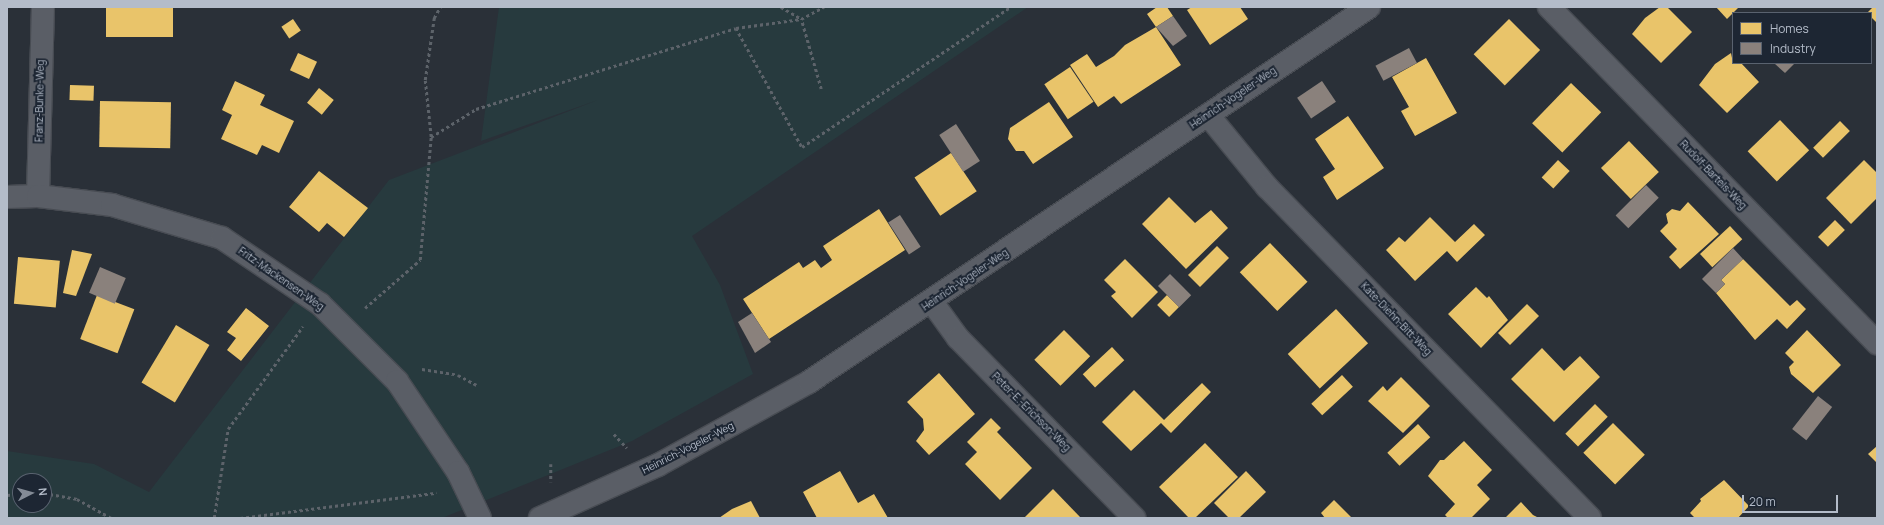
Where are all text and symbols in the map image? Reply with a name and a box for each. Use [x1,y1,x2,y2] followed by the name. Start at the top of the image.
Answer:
[1732,12,1872,64] legend
[1770,20,1809,37] text: Homes
[1770,40,1816,57] text: Industry
[33,60,47,142] street label: Franz-Bunke-Weg
[1188,65,1278,131] street label: Heinrich-Vogeler-Weg
[1677,138,1749,212] street label: Rudolf-Bartels-Weg
[236,245,326,313] street label: Fritz-Mackensen-Weg
[920,247,1010,313] street label: Heinrich-Vogeler-Weg
[1358,280,1434,358] street label: Kate-Diehn-Bitt-Weg
[989,370,1073,454] street label: Peter-E.-Erichson-Weg
[640,420,736,476] street label: Heinrich-Vogeler-Weg
[12,473,52,513] north arrow
[36,487,51,497] text: N
[1744,487,1840,513] scale bar
[1749,493,1776,510] text: 20 m

